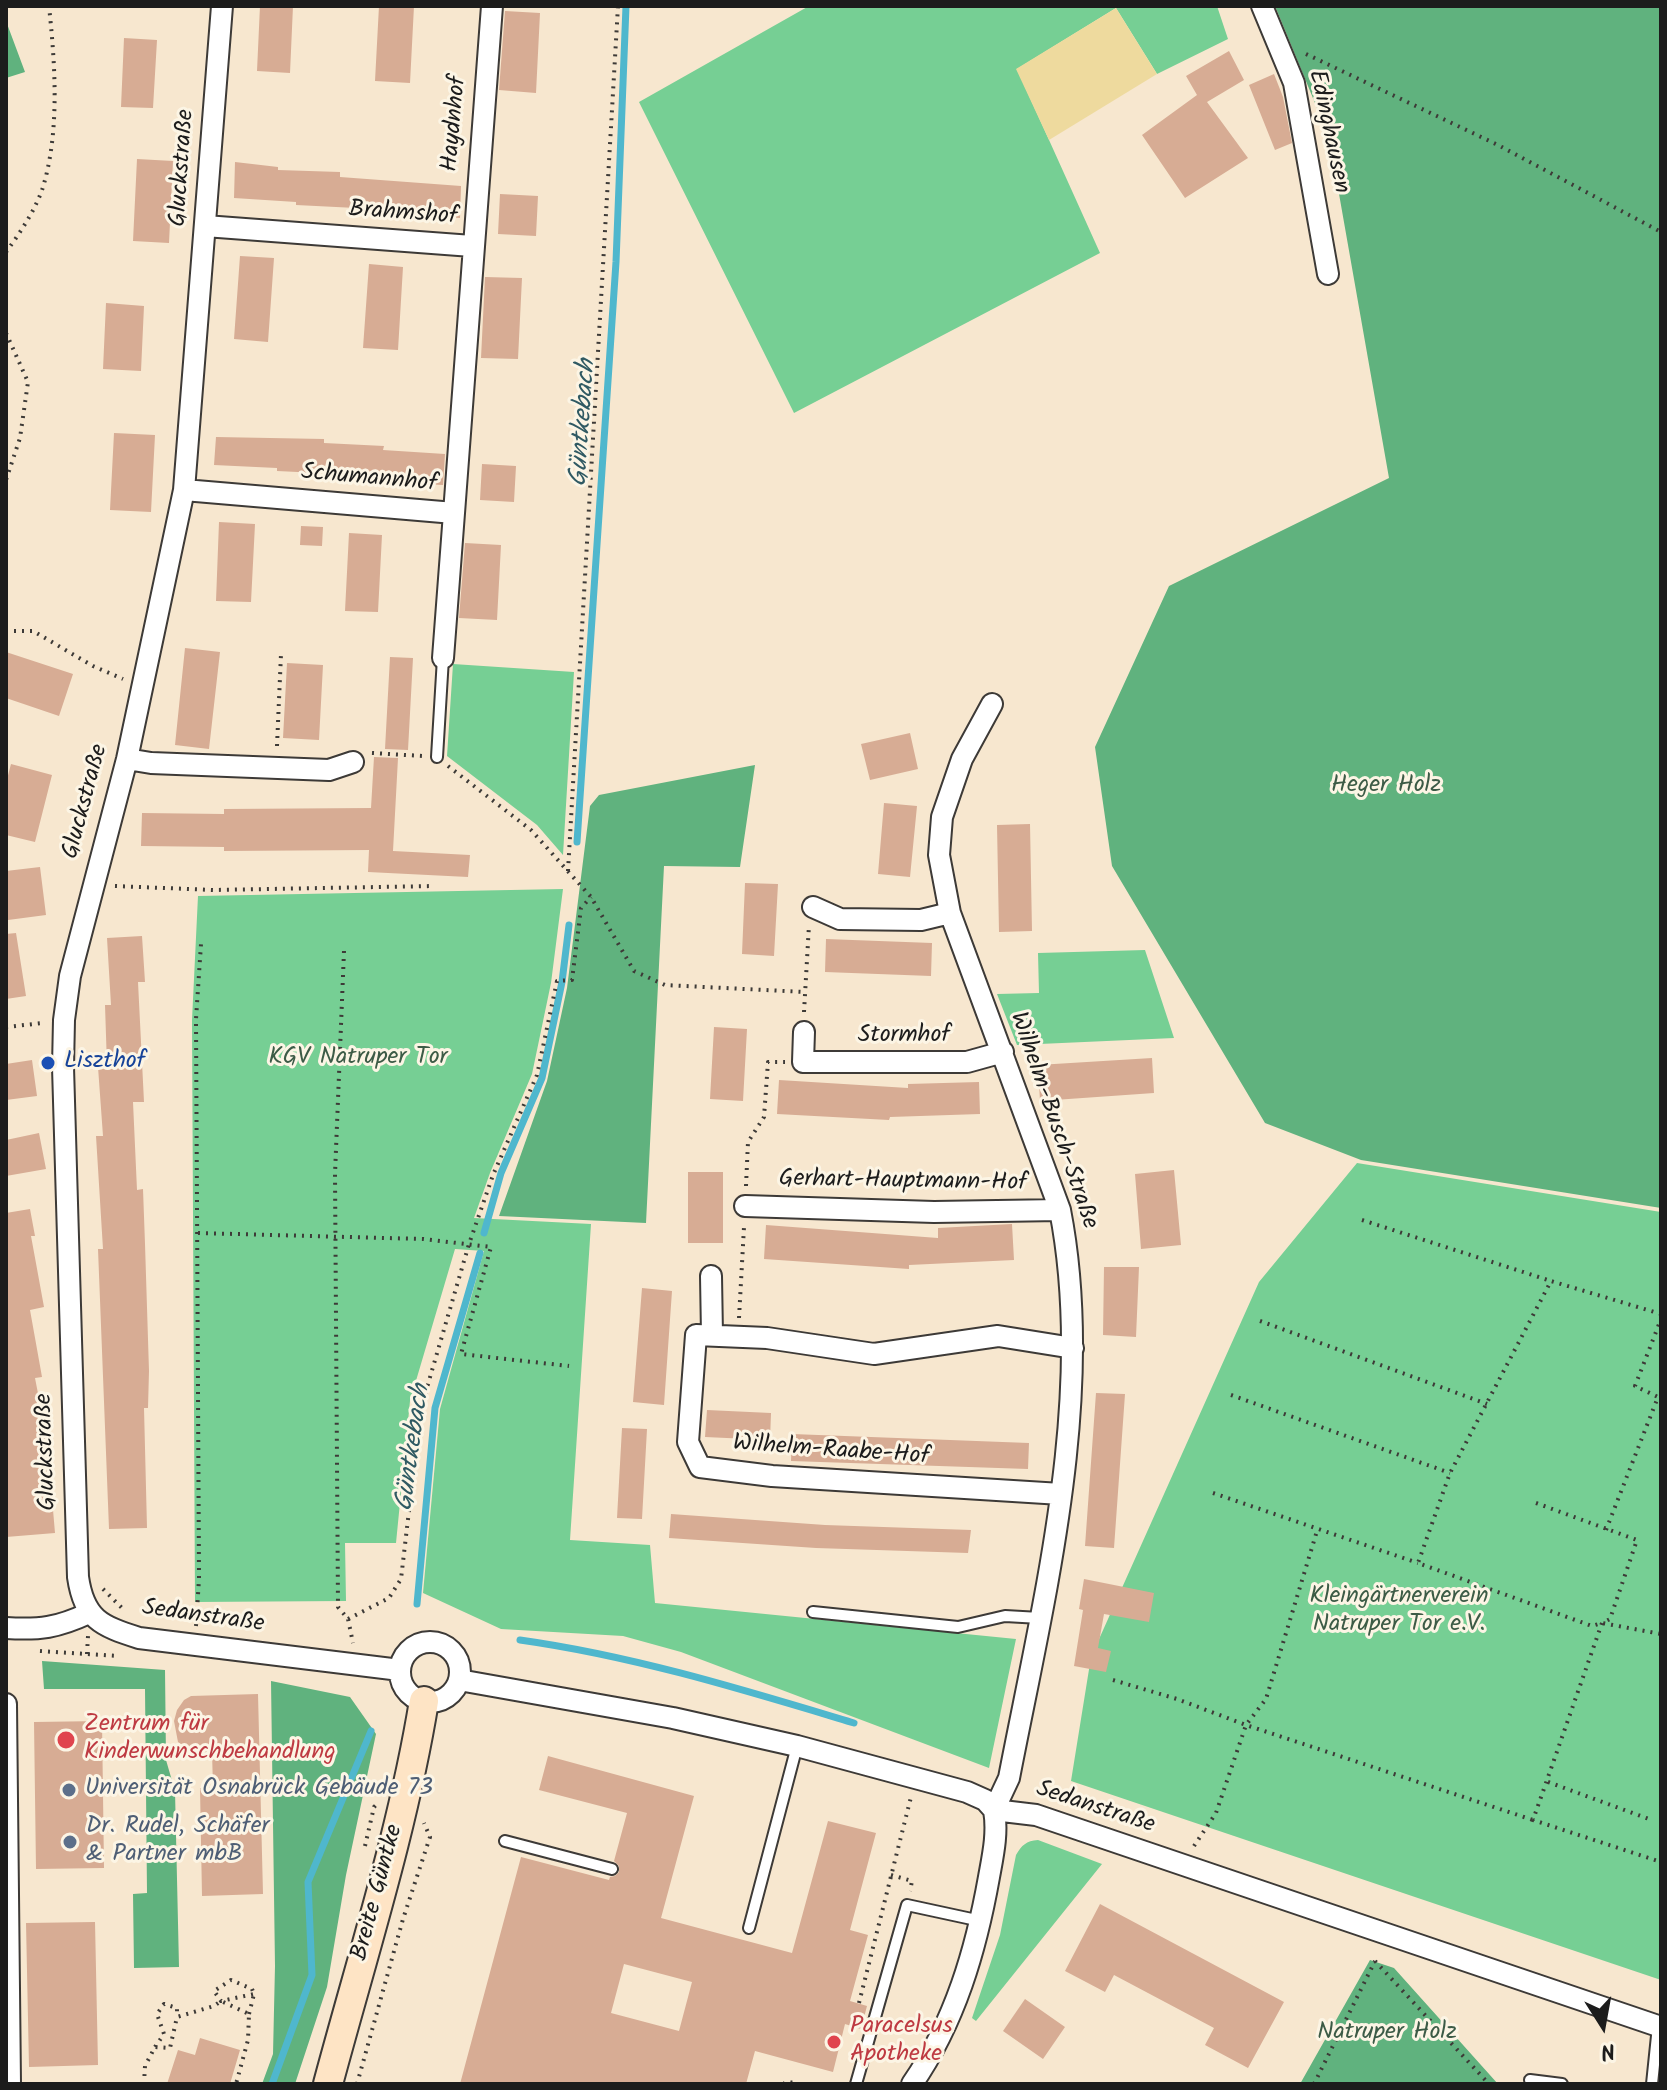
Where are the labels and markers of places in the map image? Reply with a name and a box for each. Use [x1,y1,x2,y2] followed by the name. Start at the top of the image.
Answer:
[64,1049,146,1077] place label: Liszthof
[39,1054,57,1072] marker: Liszthof
[84,1712,336,1768] place label: Zentrum für Kinderwunschbehandlung
[55,1729,77,1751] marker: Zentrum für Kinderwunschbehandlung
[85,1776,433,1804] place label: Universität Osnabrück Gebäude 73
[60,1781,78,1799] marker: Universität Osnabrück Gebäude 73
[86,1814,269,1870] place label: Dr. Rudel, Schäfer & Partner mbB
[61,1833,79,1851] marker: Dr. Rudel, Schäfer & Partner mbB
[850,2014,953,2070] place label: Paracelsus Apotheke
[825,2033,843,2051] marker: Paracelsus Apotheke

